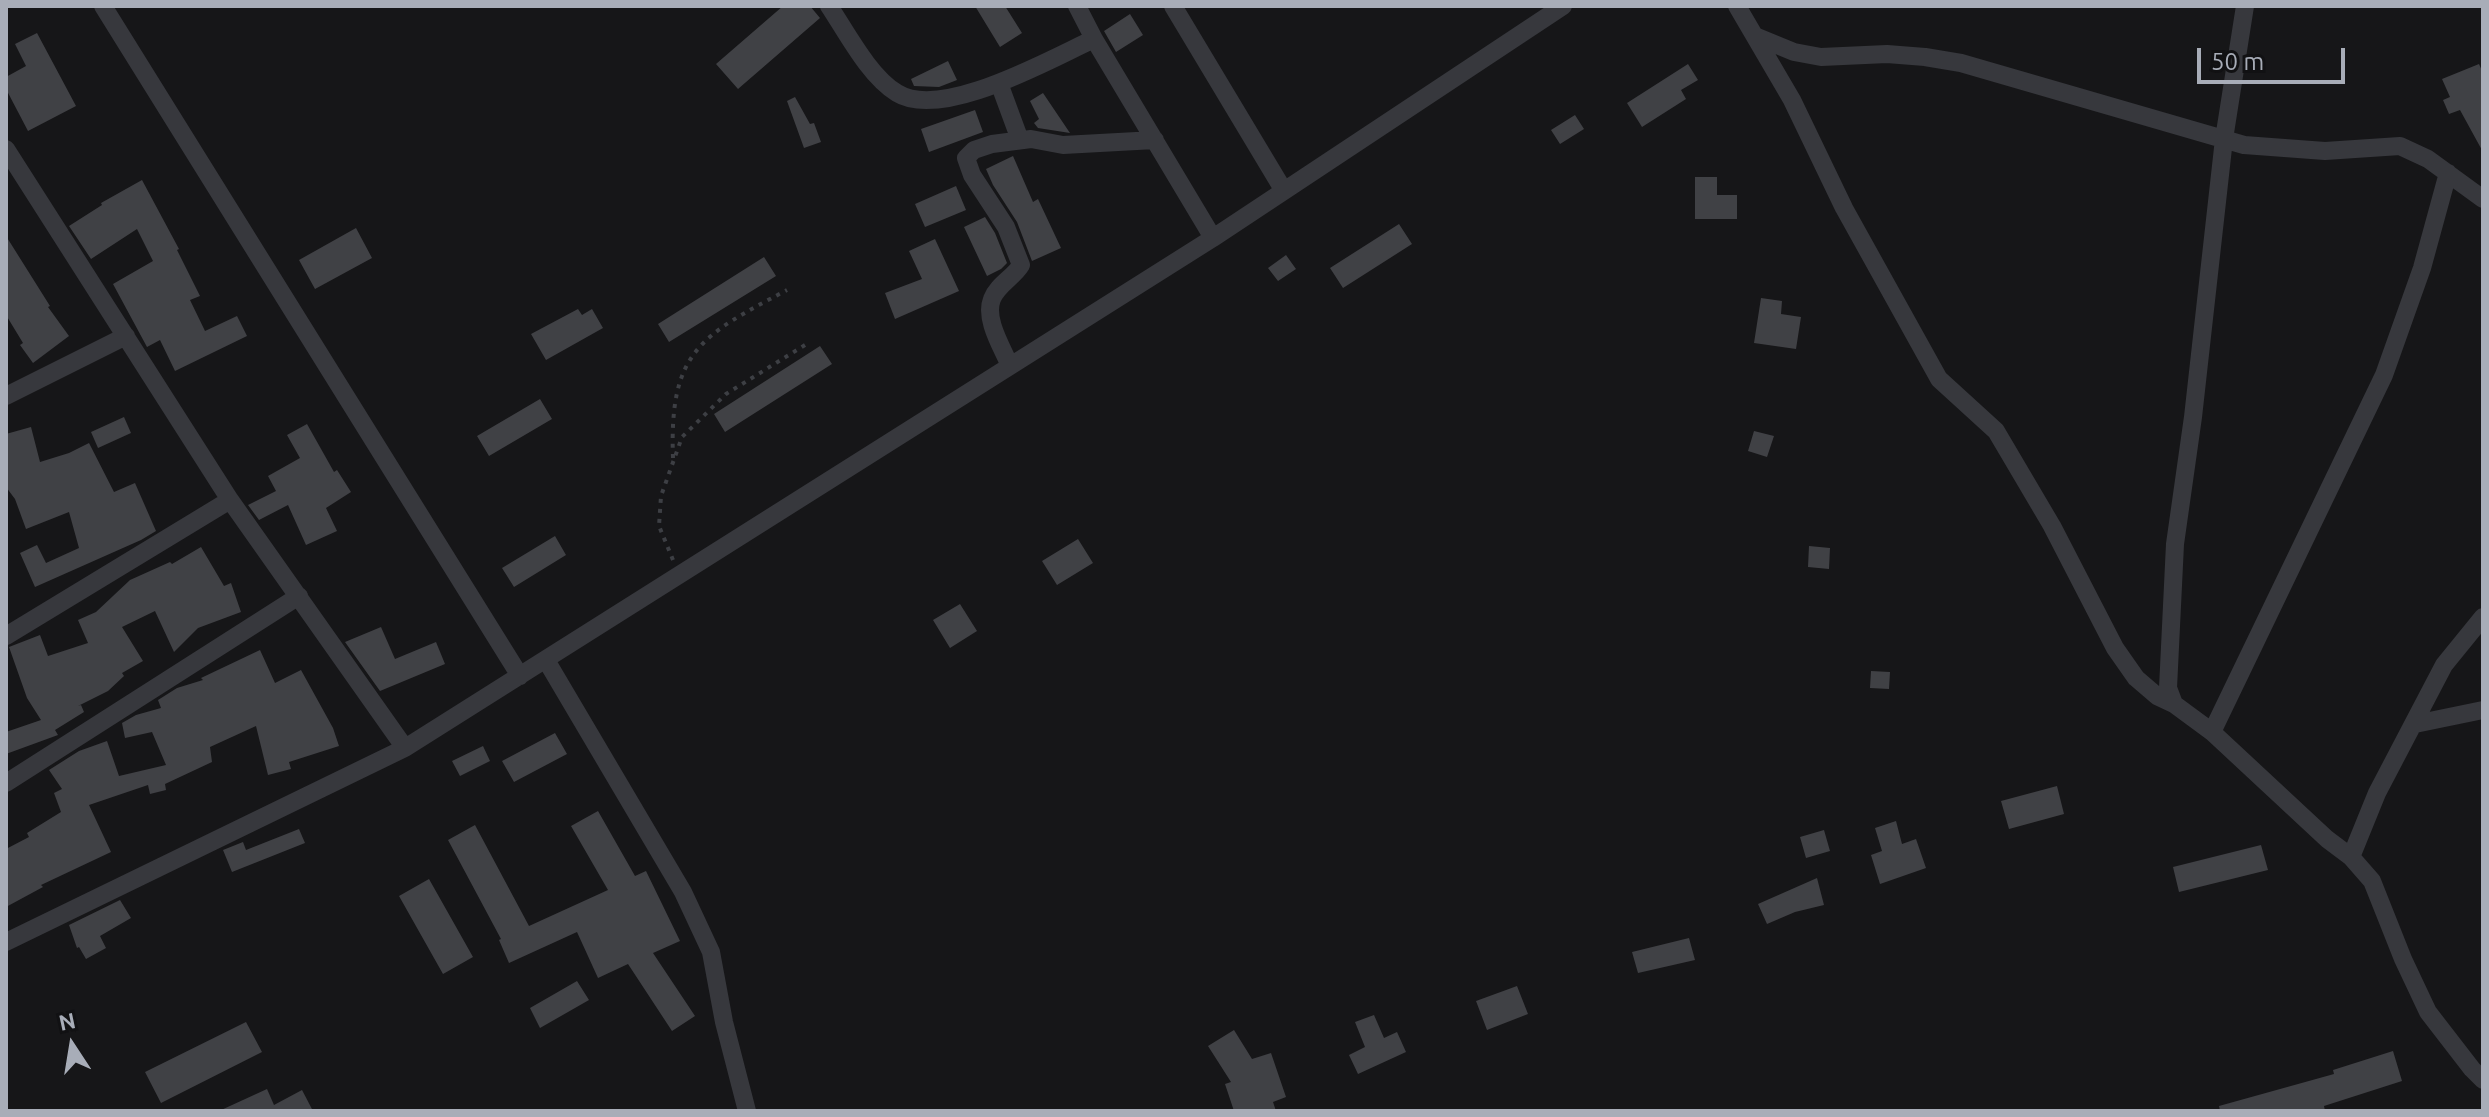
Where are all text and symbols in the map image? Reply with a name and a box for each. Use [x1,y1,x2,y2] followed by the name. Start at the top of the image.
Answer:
[2201,32,2349,82] scale bar
[2211,48,2264,75] text: 50 m
[32,1005,112,1085] north arrow
[56,1007,78,1035] text: N

